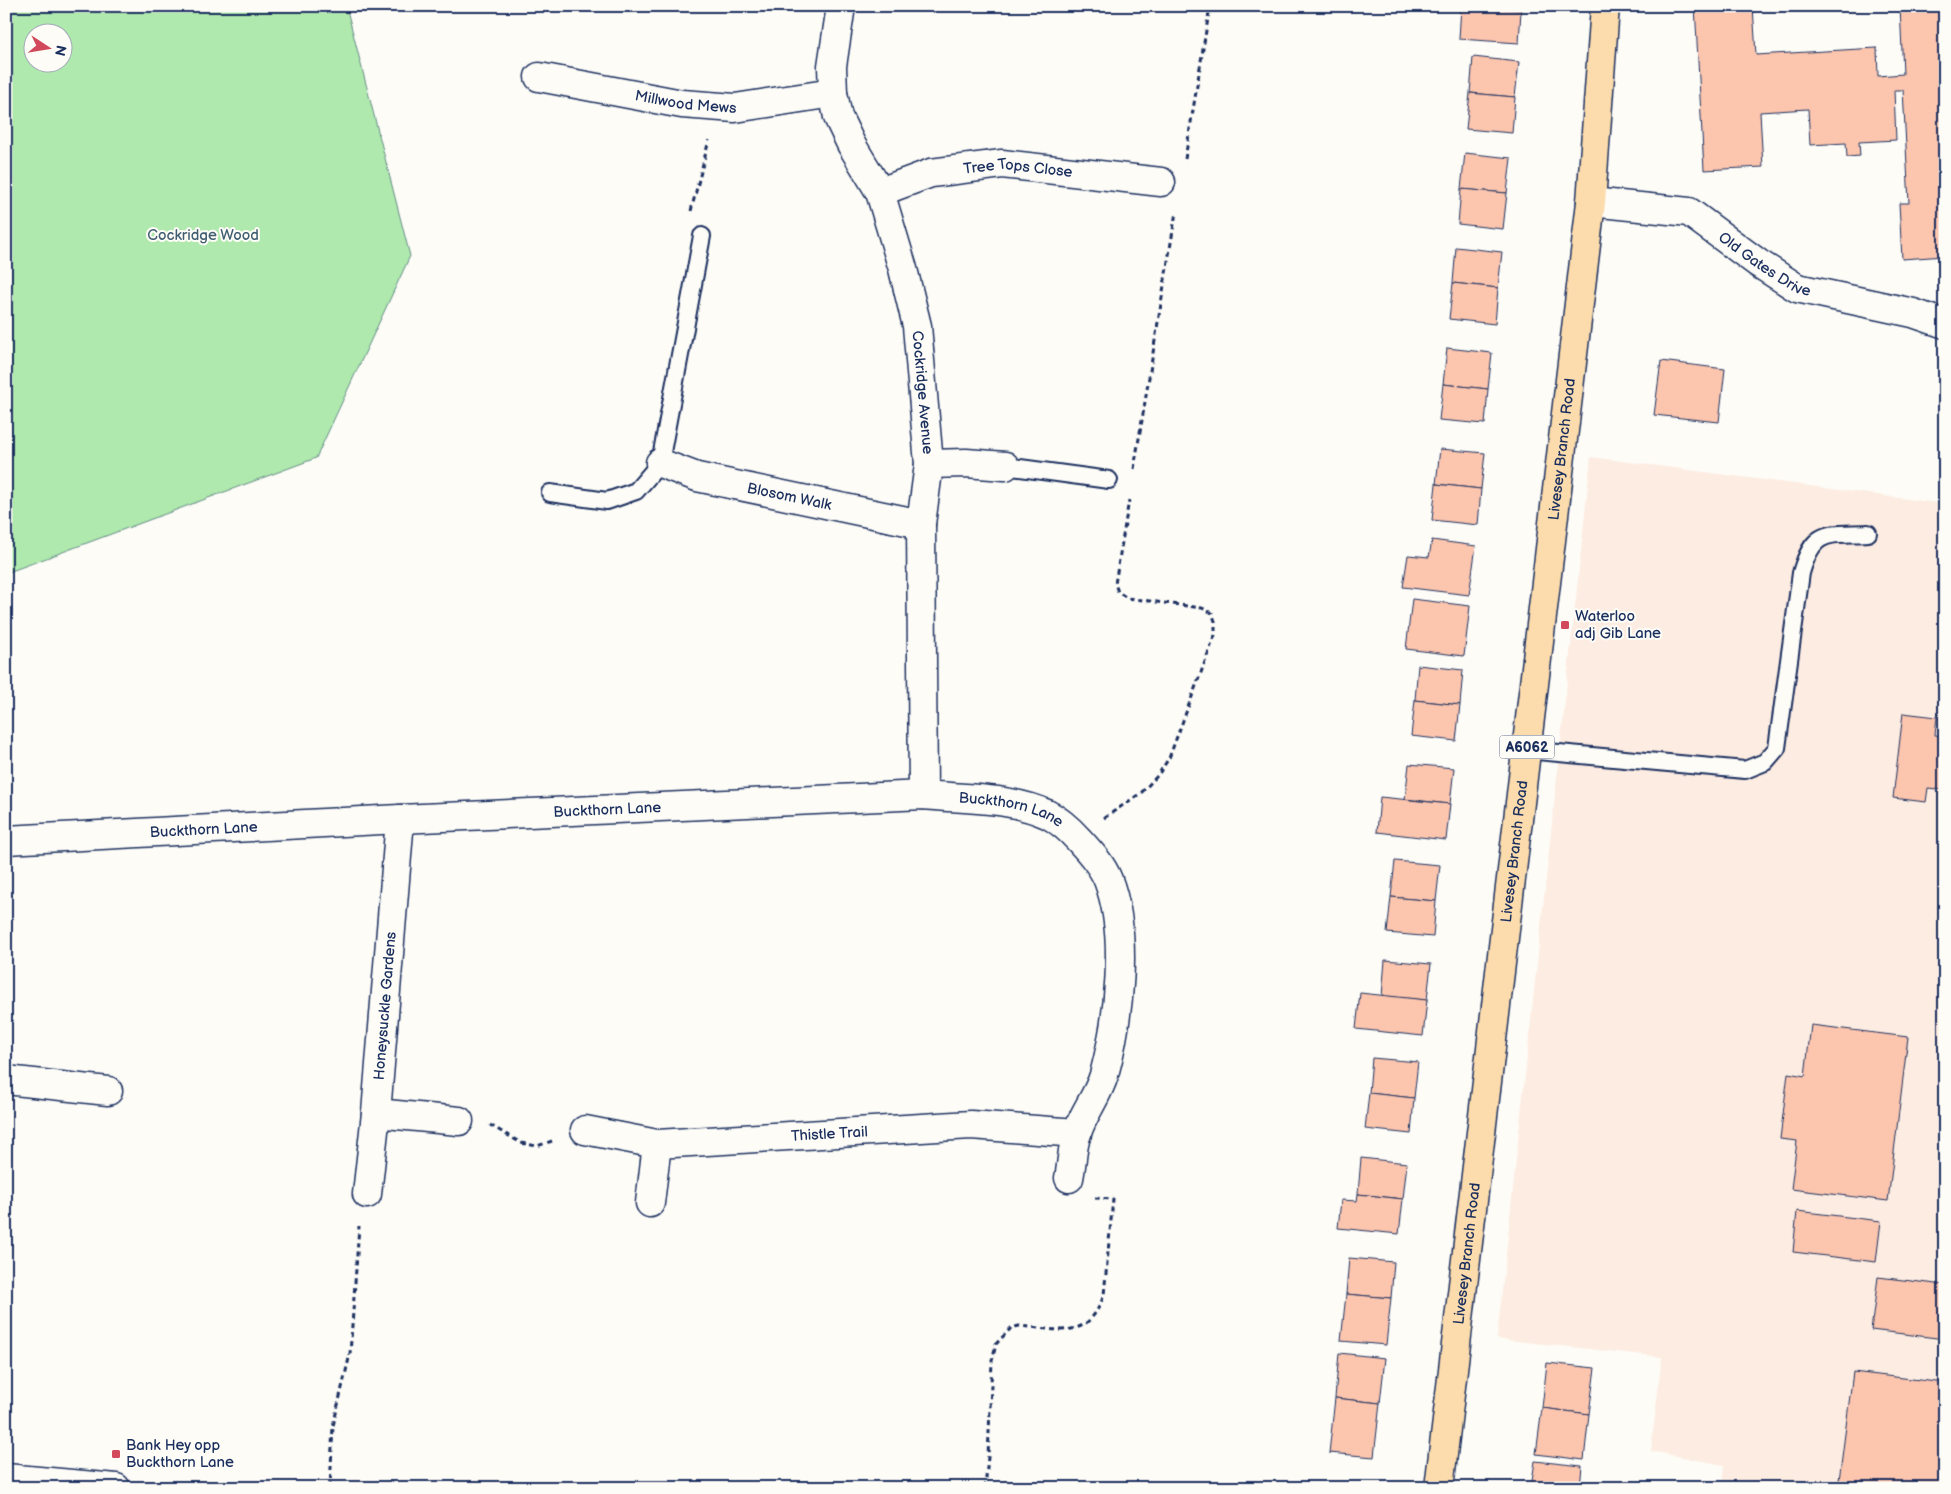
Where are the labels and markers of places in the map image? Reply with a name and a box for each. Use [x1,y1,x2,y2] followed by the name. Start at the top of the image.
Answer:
[1575,607,1661,643] place label: Waterloo adj Gib Lane
[1559,619,1571,631] marker: Waterloo adj Gib Lane
[126,1436,234,1472] place label: Bank Hey opp Buckthorn Lane
[110,1448,122,1460] marker: Bank Hey opp Buckthorn Lane

